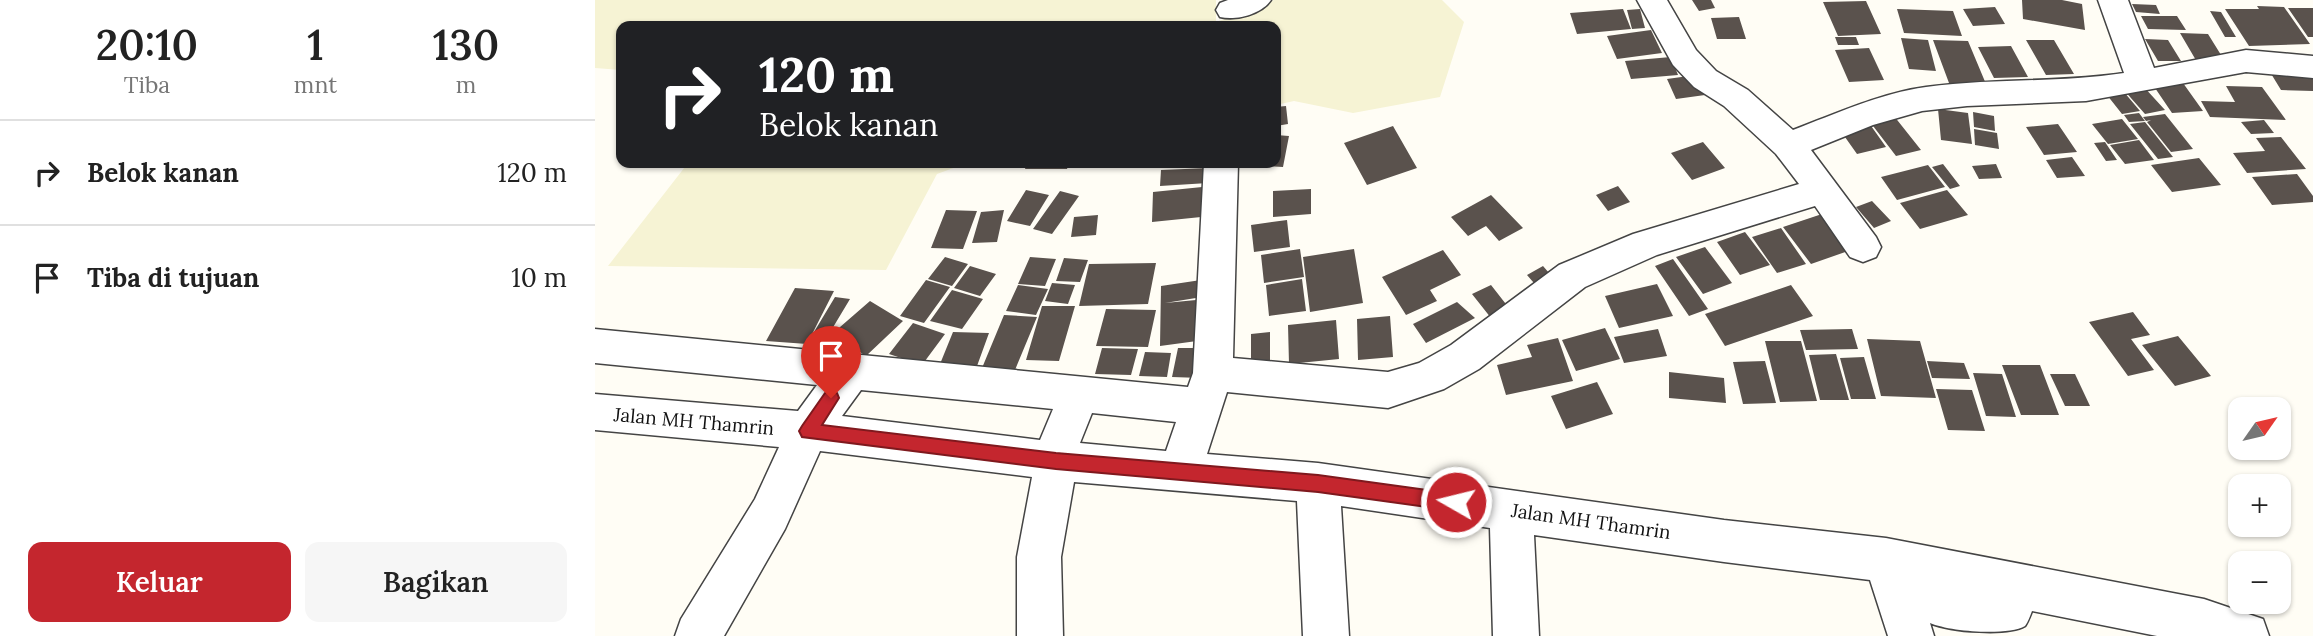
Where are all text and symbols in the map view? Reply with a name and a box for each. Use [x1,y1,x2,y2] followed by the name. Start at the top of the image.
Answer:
[96,18,198,72] text: 20:10
[307,18,324,72] text: 1
[433,18,499,72] text: 130
[759,43,894,105] text: 120 m
[644,49,735,140] icon: right
[124,70,170,99] text: Tiba
[294,70,337,99] text: mnt
[456,70,476,99] text: m
[759,104,938,145] text: Belok kanan
[28,154,66,192] icon: right
[87,156,239,189] text: Belok kanan
[497,156,567,189] text: 120 m
[28,259,66,297] icon: arrive
[87,261,259,294] text: Tiba di tujuan
[511,261,567,294] text: 10 m
[801,326,861,398] pin
[812,337,850,375] icon: arrive
[2228,397,2291,460] north arrow
[2228,397,2291,614] map controls
[612,402,775,440] street label: Jalan MH Thamrin
[1419,465,1493,539] position arrow
[2228,474,2291,537] button: +
[1509,498,1672,544] street label: Jalan MH Thamrin
[28,542,291,622] button: Keluar
[305,542,567,622] button: Bagikan
[2228,551,2291,614] button: −

